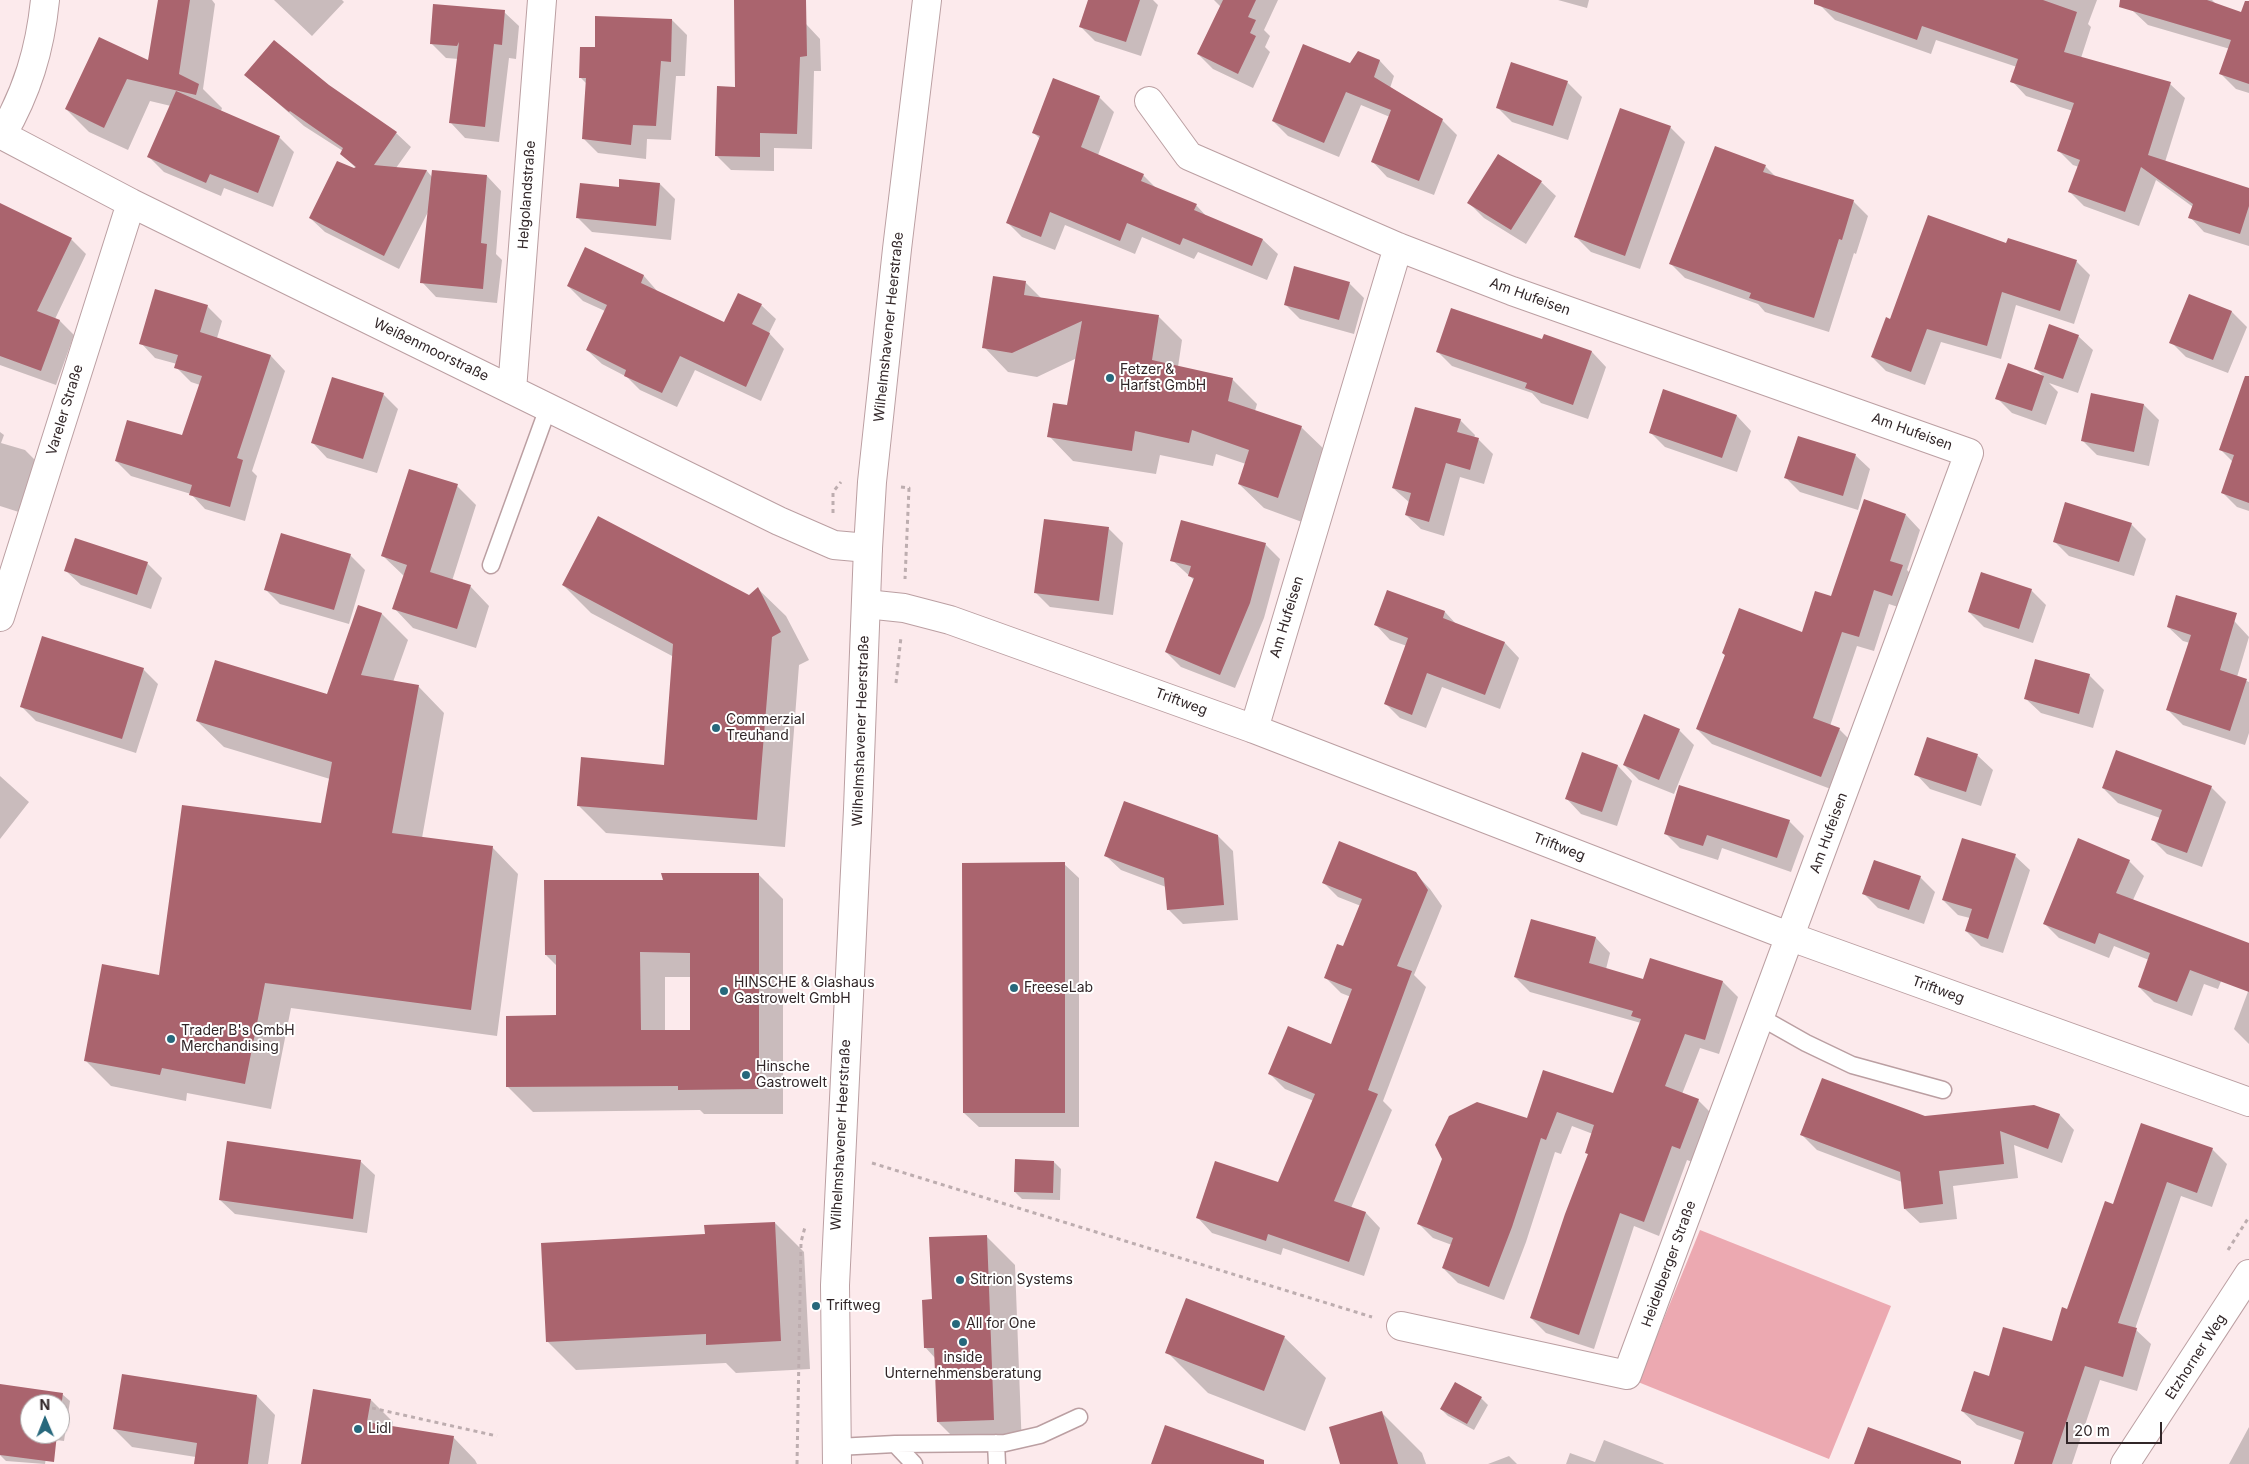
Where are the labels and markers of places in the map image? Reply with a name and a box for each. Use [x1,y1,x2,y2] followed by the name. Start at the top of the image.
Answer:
[1120,362,1206,394] place label: Fetzer & Harfst GmbH
[1104,372,1116,384] marker: Fetzer & Harfst GmbH
[726,712,805,744] place label: Commerzial Treuhand
[710,722,722,734] marker: Commerzial Treuhand
[734,975,875,1008] place label: HINSCHE & Glashaus Gastrowelt GmbH
[1024,980,1093,996] place label: FreeseLab
[1008,982,1020,994] marker: FreeseLab
[718,985,730,997] marker: HINSCHE & Glashaus Gastrowelt GmbH
[181,1023,295,1056] place label: Trader B's GmbH Merchandising
[165,1033,177,1045] marker: Trader B's GmbH Merchandising
[756,1059,827,1092] place label: Hinsche Gastrowelt
[740,1069,752,1081] marker: Hinsche Gastrowelt
[970,1272,1073,1288] place label: Sitrion Systems
[954,1274,966,1286] marker: Sitrion Systems
[826,1298,881,1314] place label: Triftweg
[810,1300,822,1312] marker: Triftweg
[966,1316,1036,1332] place label: All for One
[950,1318,962,1330] marker: All for One
[957,1336,969,1348] marker: inside Unternehmensberatung
[884,1350,1042,1382] place label: inside Unternehmensberatung
[368,1421,391,1437] place label: Lidl
[352,1423,364,1435] marker: Lidl

